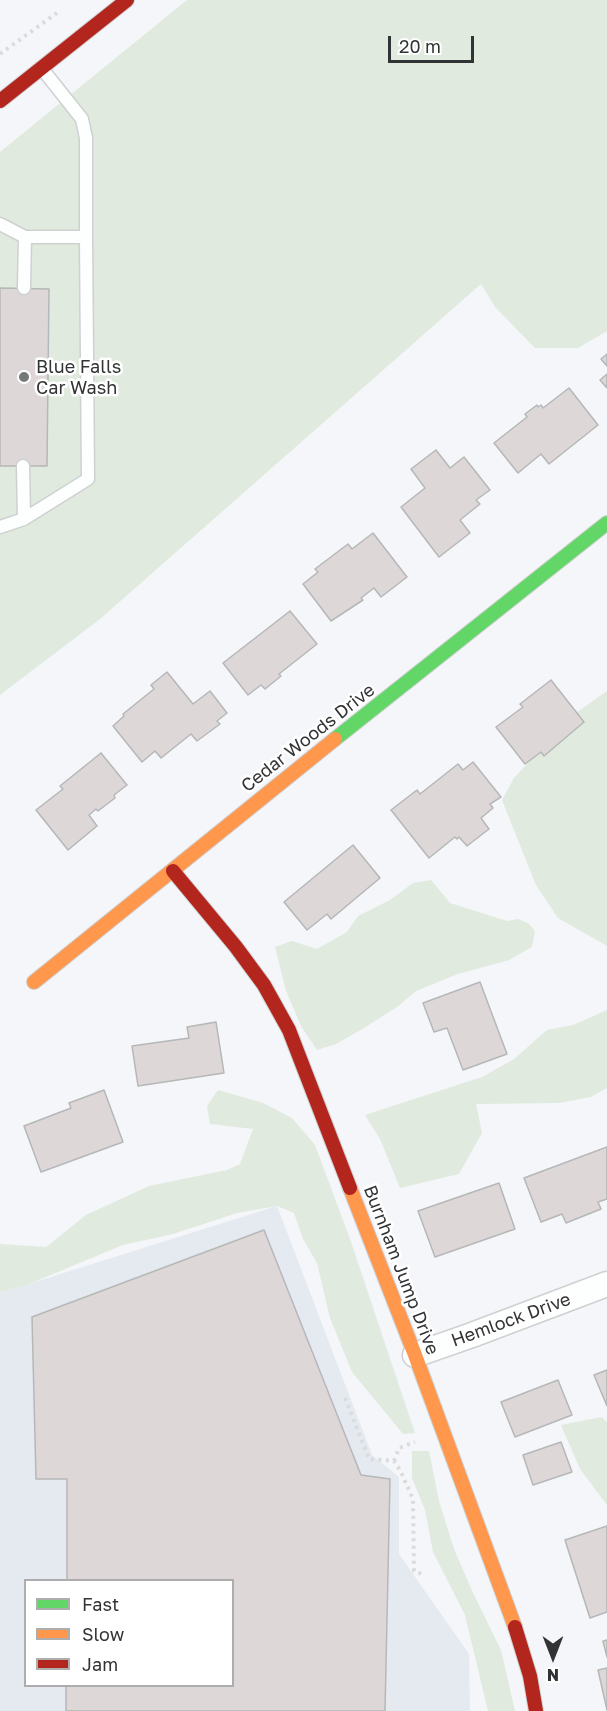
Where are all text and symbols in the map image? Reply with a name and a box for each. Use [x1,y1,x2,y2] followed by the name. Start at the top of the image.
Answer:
[391,24,476,62] scale bar
[399,35,441,57] text: 20 m
[36,356,121,398] place label: Blue Falls Car Wash
[17,370,31,384] marker: Blue Falls Car Wash
[237,679,379,797] street label: Cedar Woods Drive
[359,1182,443,1358] street label: Burnham Jump Drive
[448,1288,574,1352] street label: Hemlock Drive
[24,1579,234,1687] legend
[82,1593,119,1615] text: Fast
[82,1623,124,1645] text: Slow
[523,1627,583,1687] north arrow
[82,1653,118,1675] text: Jam
[547,1665,559,1685] text: N

